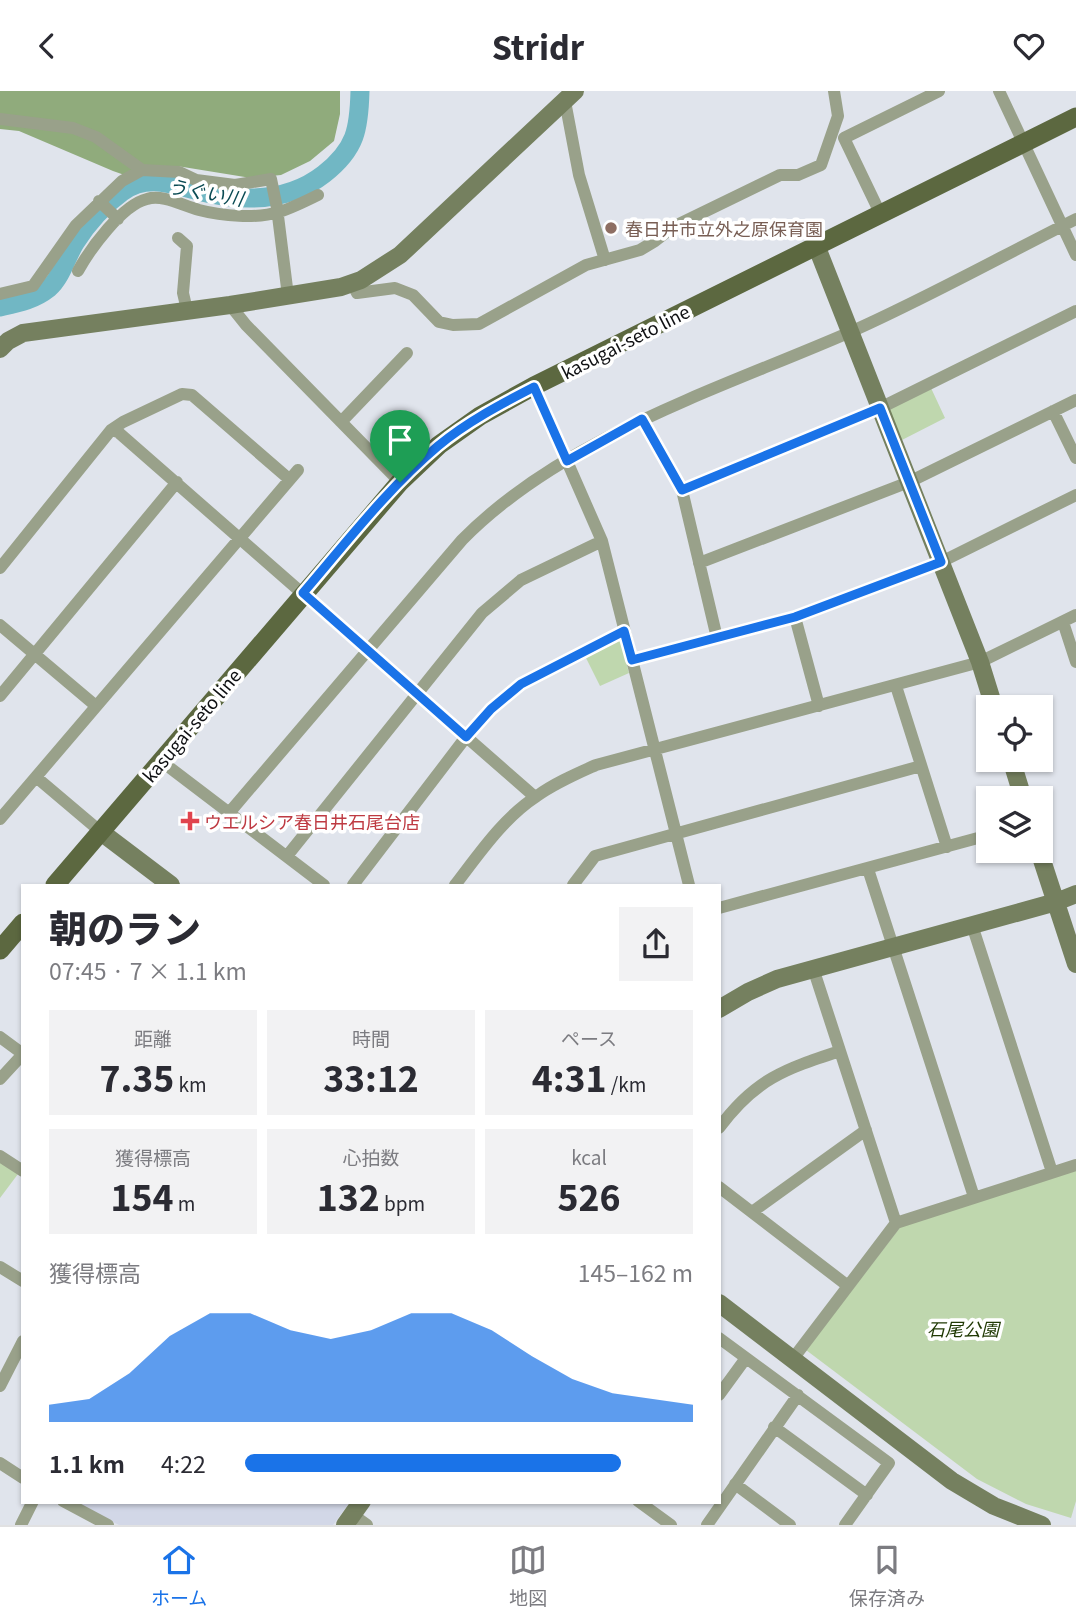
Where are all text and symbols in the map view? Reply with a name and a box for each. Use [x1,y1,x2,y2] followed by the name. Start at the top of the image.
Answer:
[492,23,584,69] text: Stridr
[28,27,66,65] icon: back
[1010,27,1048,65] icon: heart
[166,171,248,211] water label: うぐい川
[625,215,823,241] place label: 春日井市立外之原保育園
[603,220,619,236] marker: 春日井市立外之原保育園
[556,297,694,385] street label: kasugai-seto line
[370,410,430,482] pin
[381,421,419,459] icon: arrive
[136,663,246,787] street label: kasugai-seto line
[976,695,1053,863] map controls
[976,695,1053,772] button: locate
[976,786,1053,863] button: layers
[204,808,420,834] place label: ウエルシア春日井石尾台店
[182,813,198,829] marker: ウエルシア春日井石尾台店
[49,899,201,954] text: 朝のラン
[619,907,693,981] button: share
[49,953,247,987] text: 07:45 · 7 × 1.1 km
[134,1024,172,1051] text: 距離
[352,1024,390,1051] text: 時間
[561,1024,617,1051] text: ペース
[99,1051,174,1102] text: 7.35
[323,1051,419,1102] text: 33:12
[532,1051,606,1102] text: 4:31
[174,1070,207,1097] text: km
[606,1070,646,1097] text: /km
[115,1143,191,1170] text: 獲得標高
[342,1143,400,1170] text: 心拍数
[571,1143,607,1170] text: kcal
[111,1170,174,1221] text: 154
[317,1170,380,1221] text: 132
[558,1170,620,1221] text: 526
[174,1189,195,1216] text: m
[380,1189,425,1216] text: bpm
[49,1255,141,1289] text: 獲得標高
[578,1255,693,1289] text: 145–162 m
[927,1315,1002,1341] park label: 石尾公園
[49,1446,125,1480] text: 1.1 km
[161,1446,206,1480] text: 4:22
[151,1541,207,1610] tab: ホーム
[509,1541,547,1610] tab: 地図
[849,1541,925,1610] tab: 保存済み

